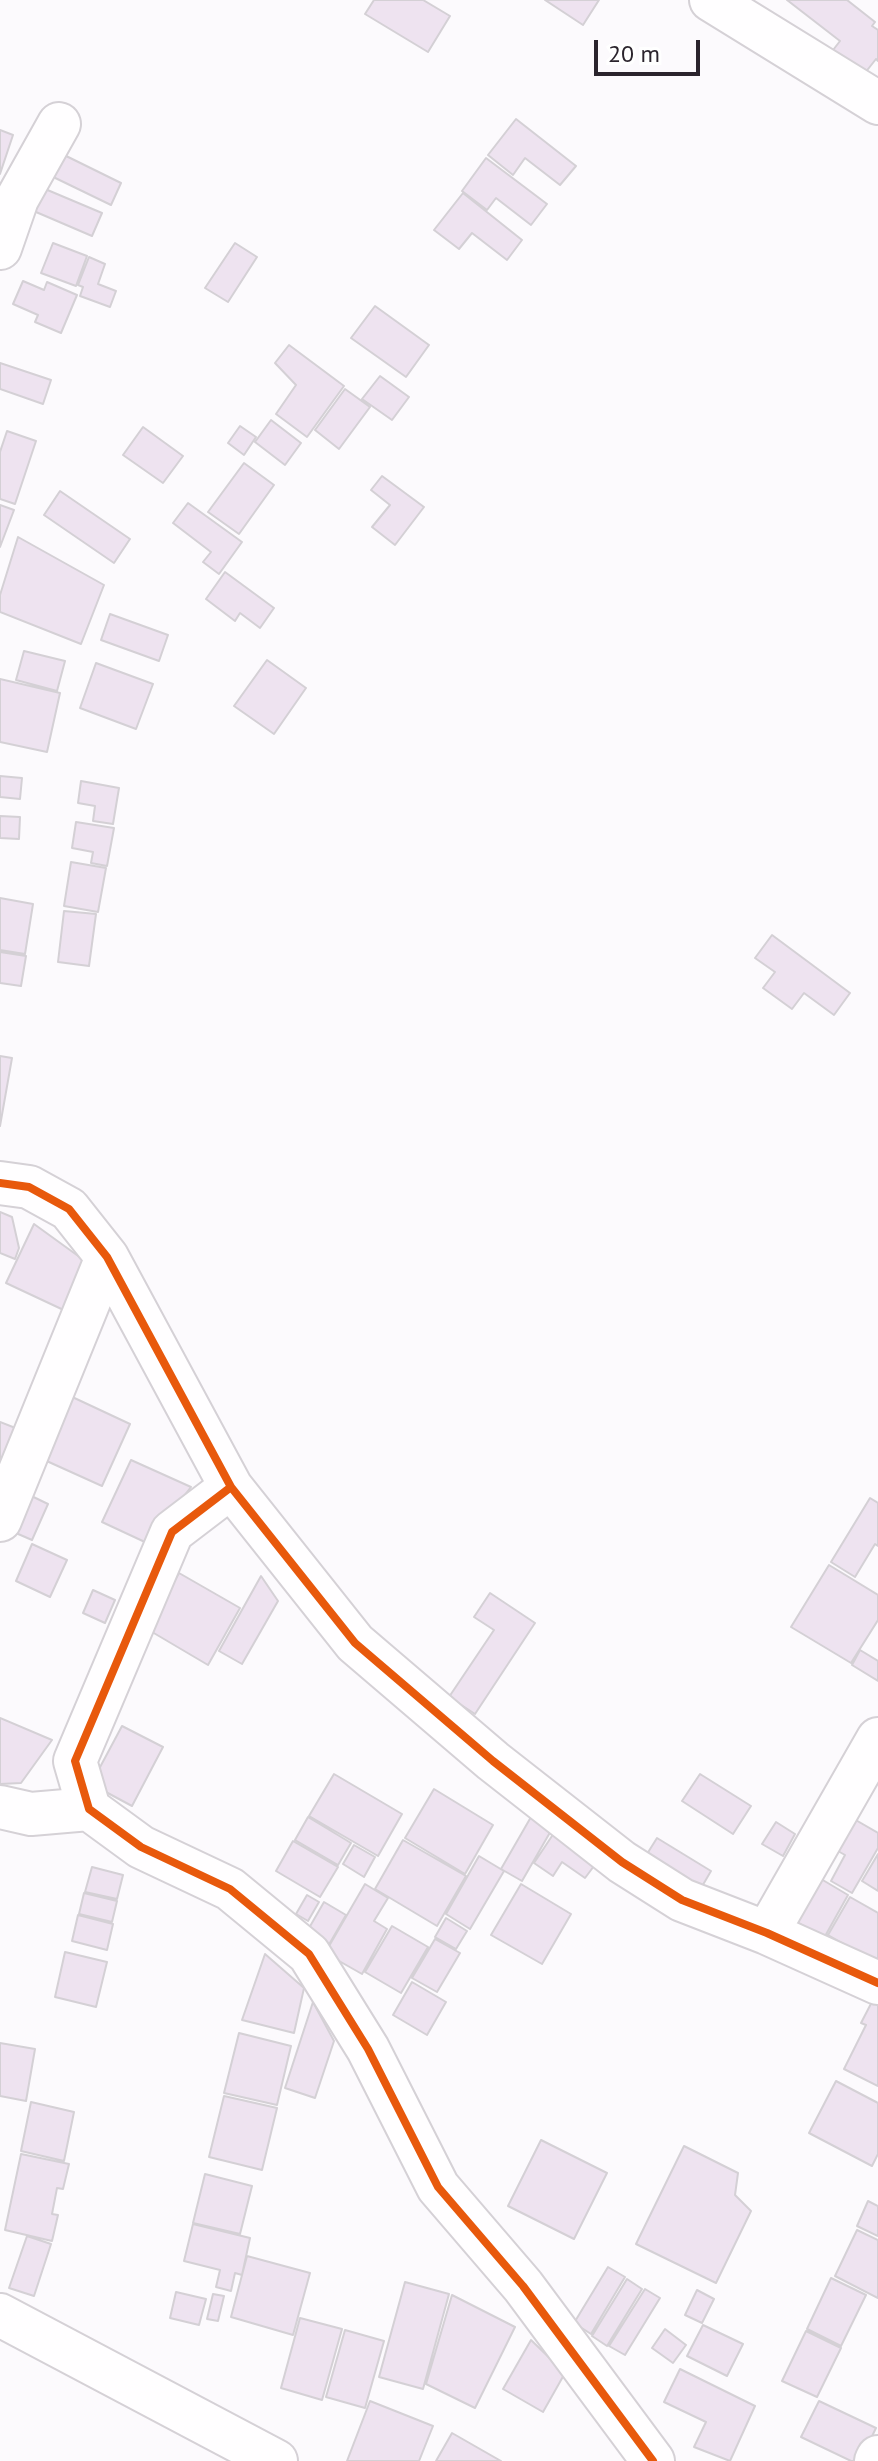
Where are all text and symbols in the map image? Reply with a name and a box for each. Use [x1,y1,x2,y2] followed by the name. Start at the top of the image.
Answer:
[598,24,704,74] scale bar
[608,38,660,69] text: 20 m

